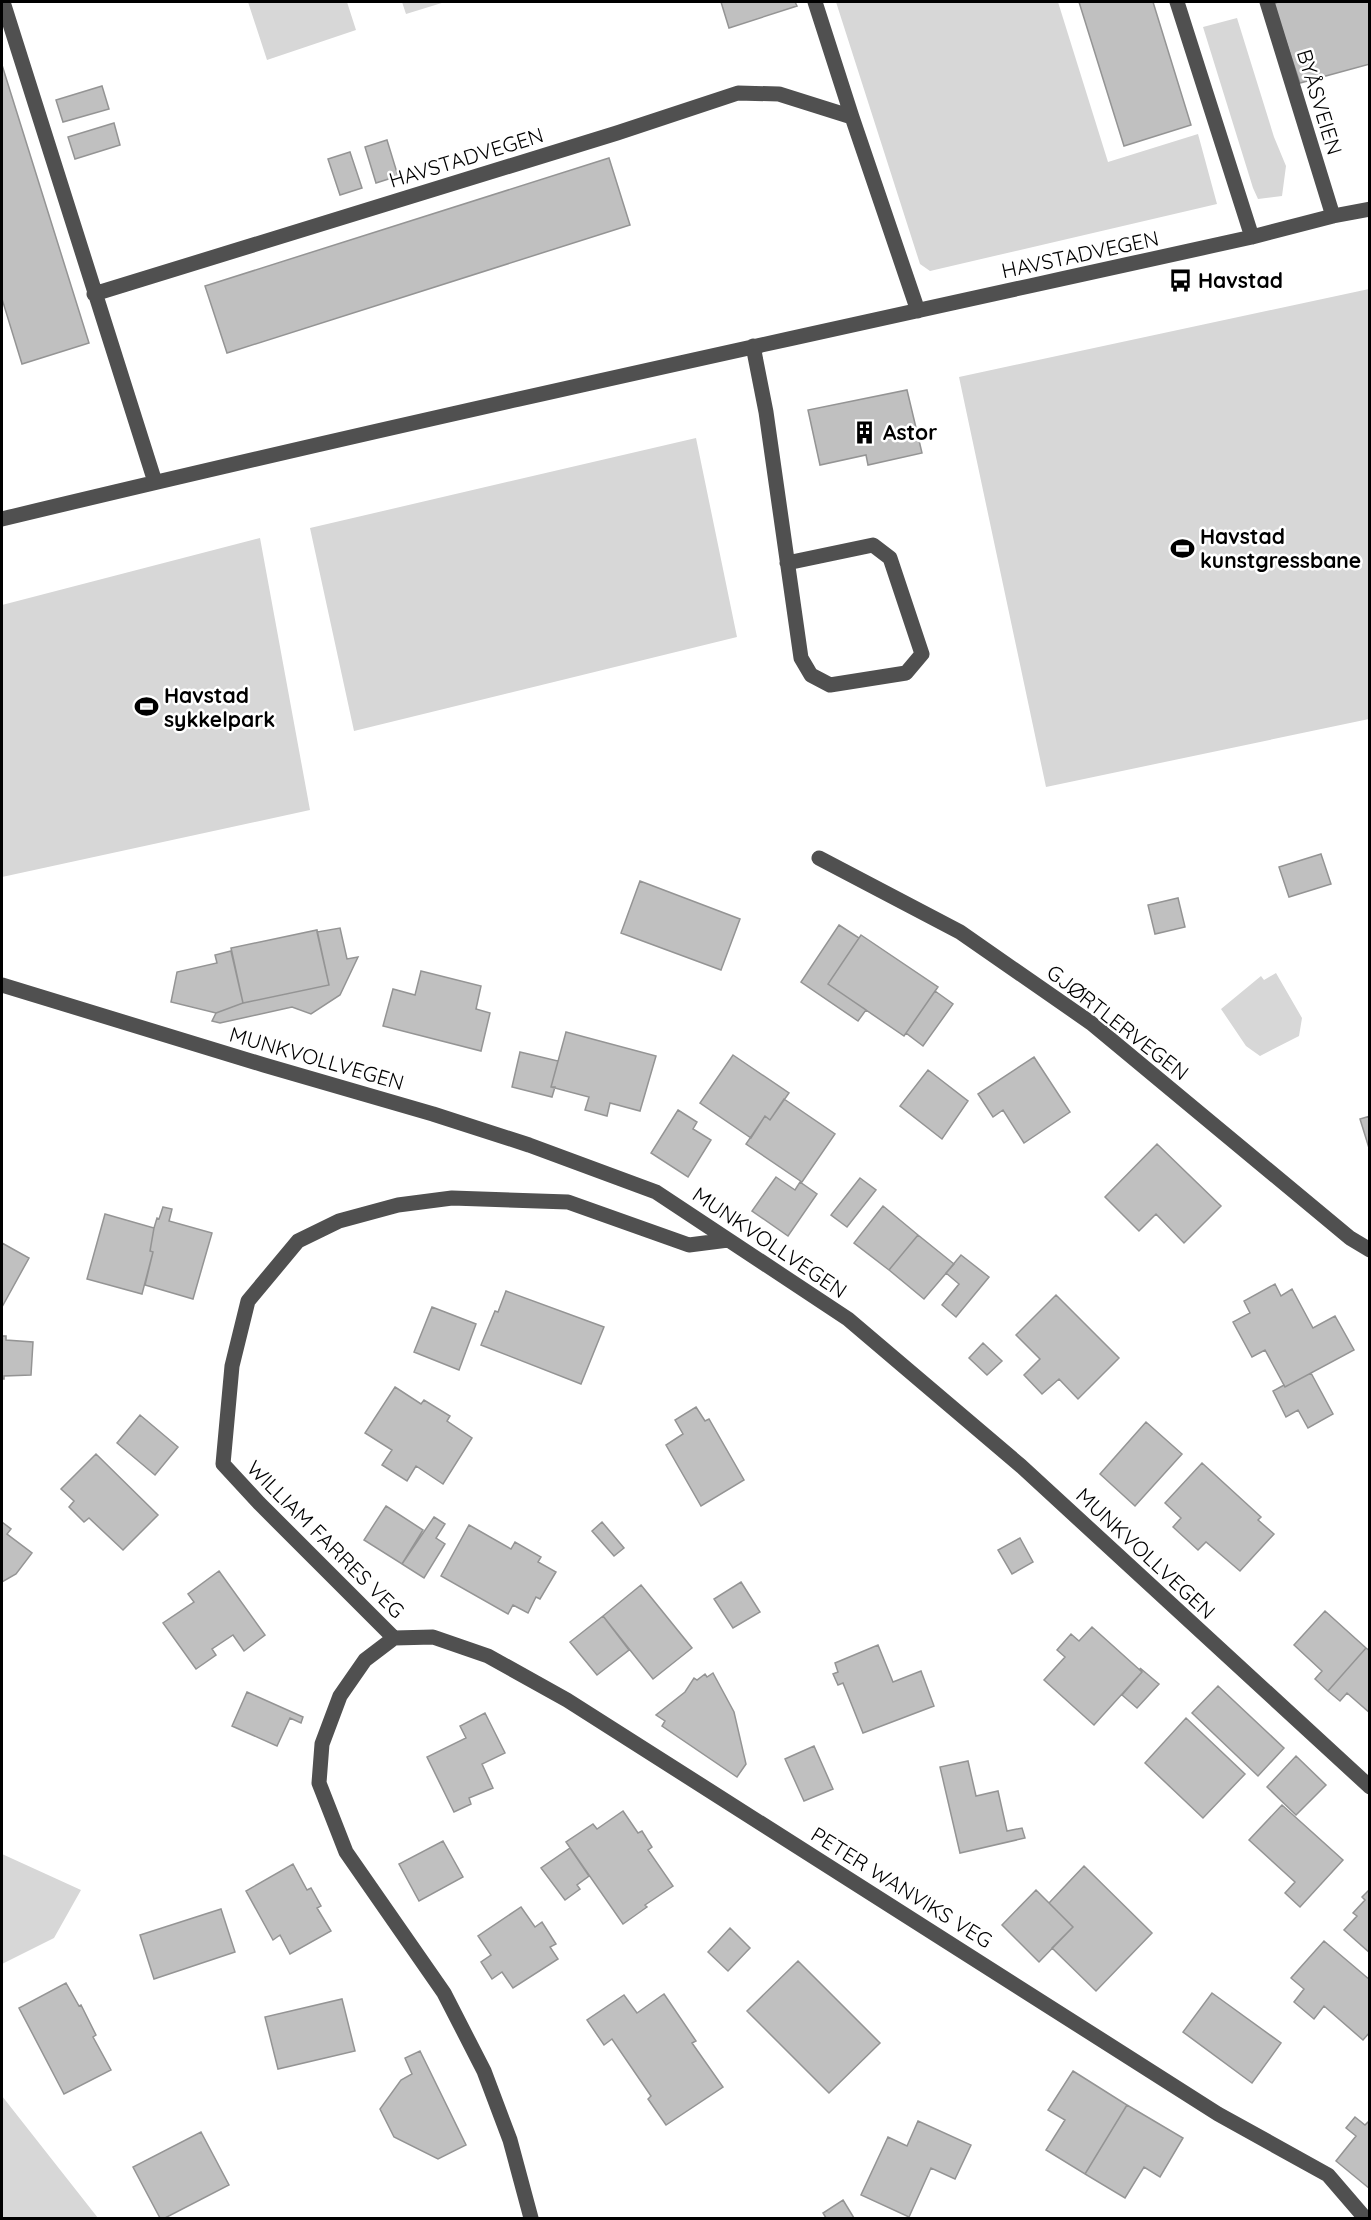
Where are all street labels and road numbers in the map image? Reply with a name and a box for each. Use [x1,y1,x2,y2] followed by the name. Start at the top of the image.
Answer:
[1292,46,1348,158] street label: BYÅSVEIEN
[386,121,546,193] street label: HAVSTADVEGEN
[999,225,1161,283] street label: HAVSTADVEGEN
[1042,959,1194,1085] street label: GJØRTLERVEGEN
[227,1021,407,1095] street label: MUNKVOLLVEGEN
[688,1181,852,1303] street label: MUNKVOLLVEGEN
[242,1455,410,1623] street label: WILLIAM FARRES VEG
[1071,1482,1221,1624] street label: MUNKVOLLVEGEN
[807,1821,997,1953] street label: PETER WANVIKS VEG

